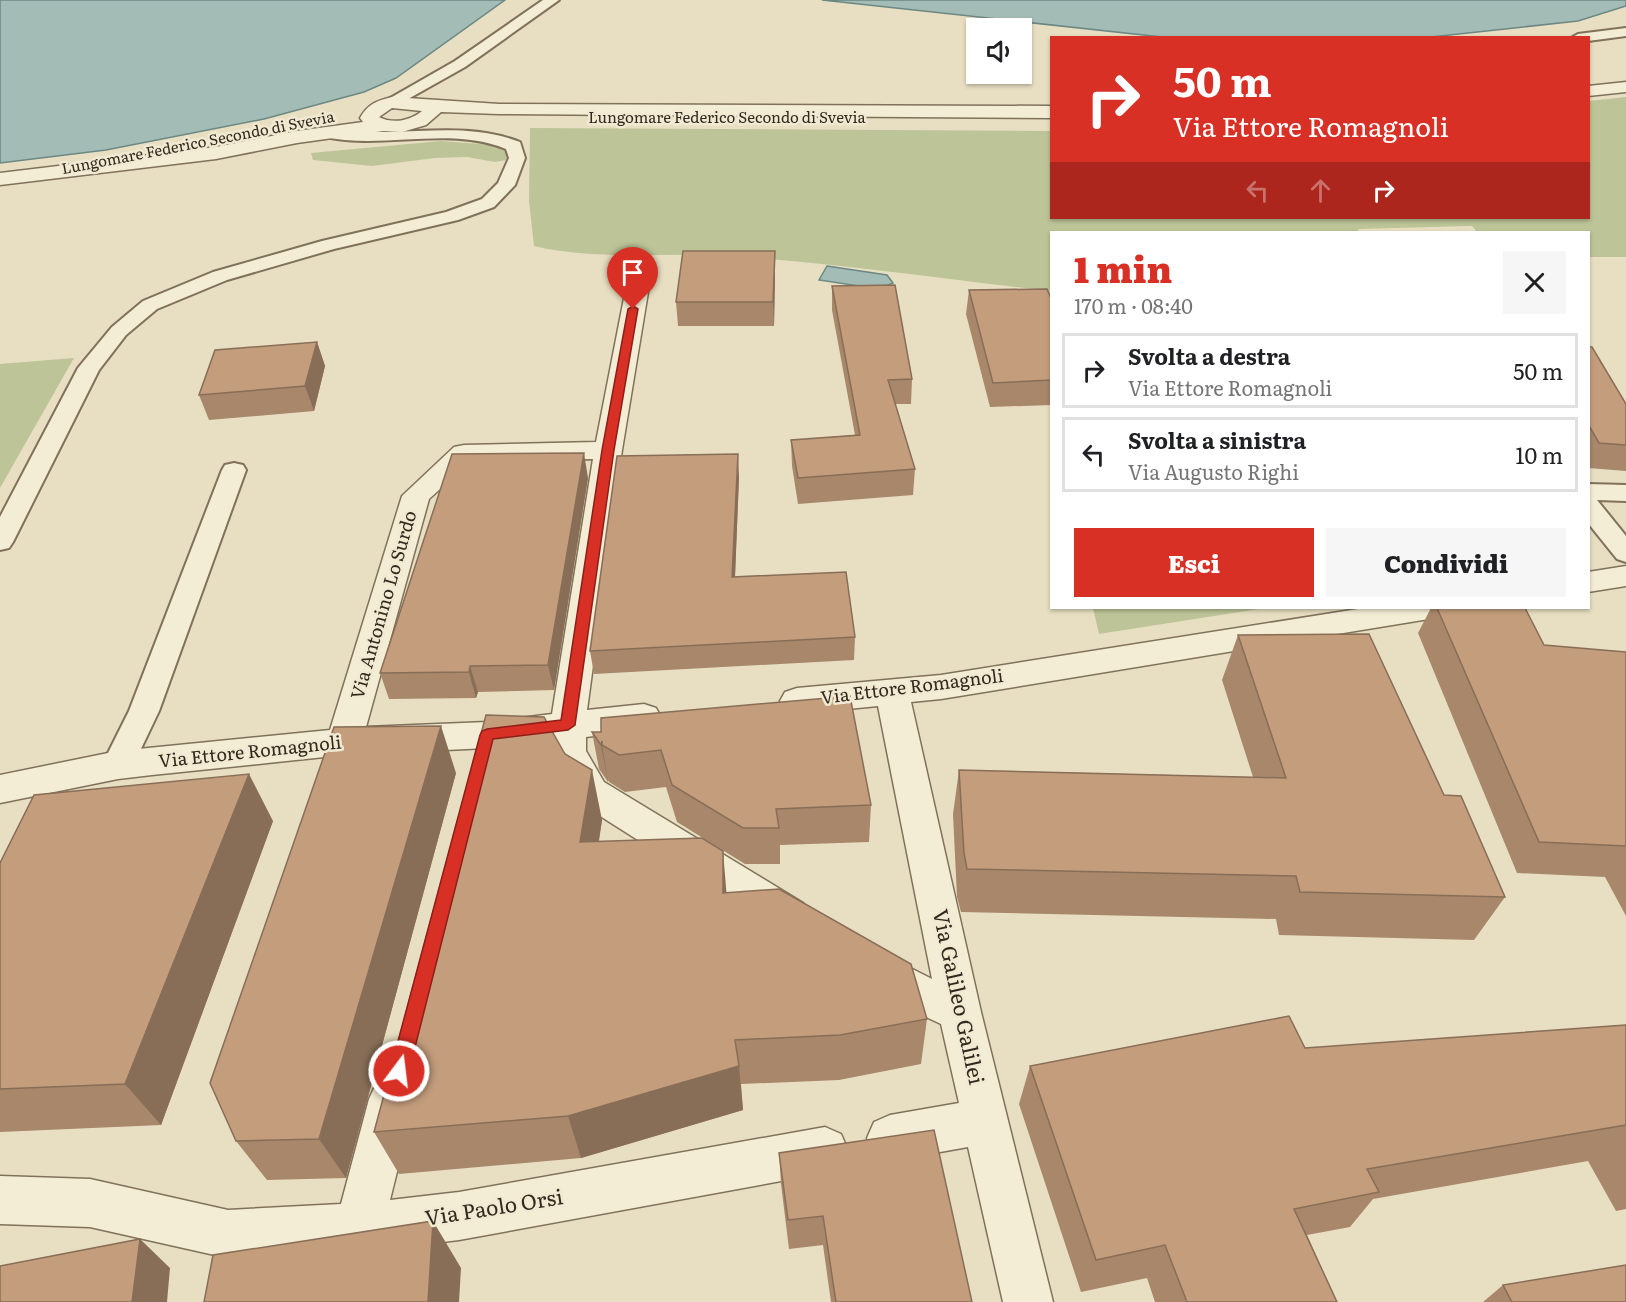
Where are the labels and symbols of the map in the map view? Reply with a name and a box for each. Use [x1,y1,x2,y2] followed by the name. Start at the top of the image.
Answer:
[59,104,337,179] street label: Lungomare Federico Secondo di Svevia
[588,105,867,128] street label: Lungomare Federico Secondo di Svevia
[607,247,658,309] pin
[343,507,422,702] street label: Via Antonino Lo Surdo
[819,661,1005,710] street label: Via Ettore Romagnoli
[157,727,343,774] street label: Via Ettore Romagnoli
[927,906,994,1087] street label: Via Galileo Galilei
[367,1039,431,1103] position arrow
[422,1179,565,1232] street label: Via Paolo Orsi

